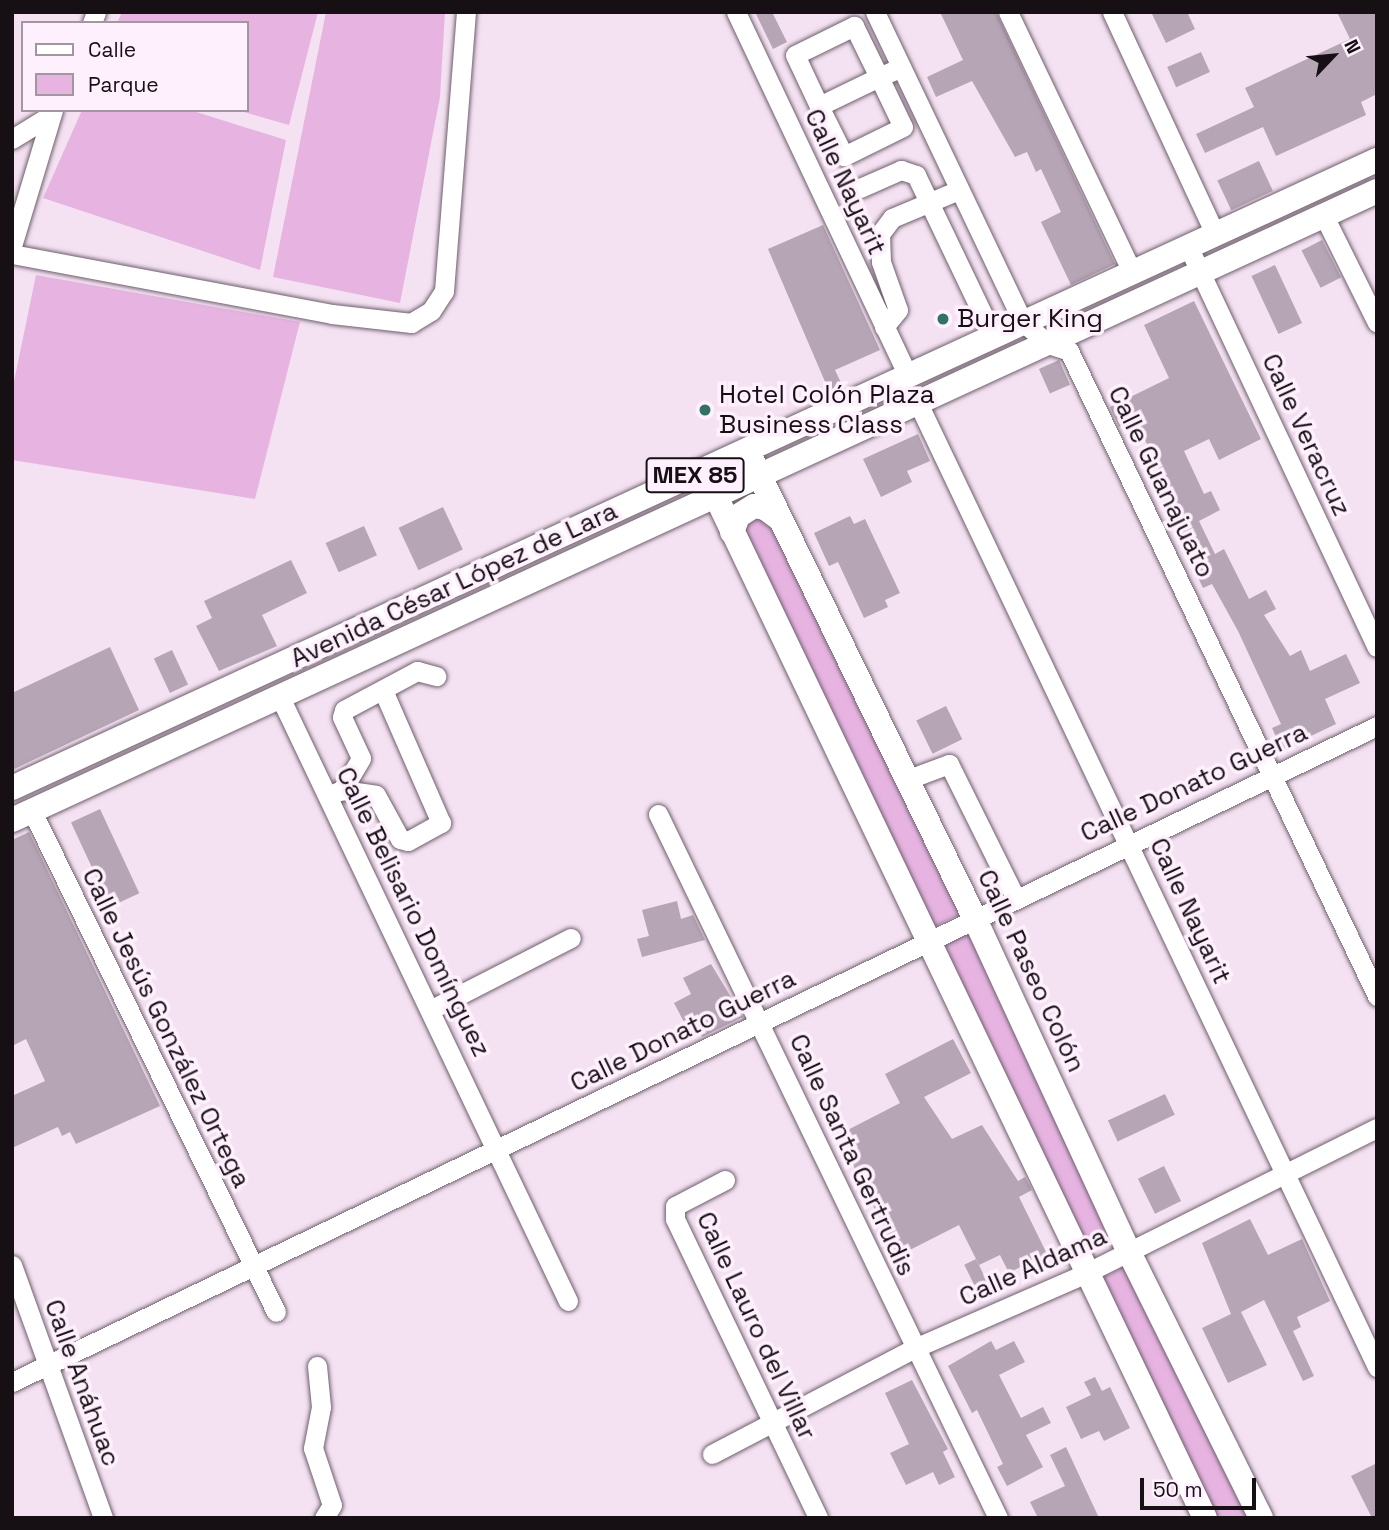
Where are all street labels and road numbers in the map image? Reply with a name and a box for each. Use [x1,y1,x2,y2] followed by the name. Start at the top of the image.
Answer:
[798,104,892,260] street label: Calle Nayarit
[1255,349,1357,521] street label: Calle Veracruz
[1101,381,1221,583] street label: Calle Guanajuato
[644,454,746,496] road number: MEX 85
[286,495,622,675] street label: Avenida César López de Lara
[1076,717,1312,849] street label: Calle Donato Guerra
[329,762,497,1062] street label: Calle Belisario Domínguez
[1143,833,1237,989] street label: Calle Nayarit
[75,863,257,1193] street label: Calle Jesús González Ortega
[970,865,1092,1077] street label: Calle Paseo Colón
[565,963,801,1099] street label: Calle Donato Guerra
[782,1029,922,1281] street label: Calle Santa Gertrudis
[689,1207,823,1445] street label: Calle Lauro del Villar
[954,1221,1112,1313] street label: Calle Aldama
[37,1295,127,1471] street label: Calle Anáhuac

